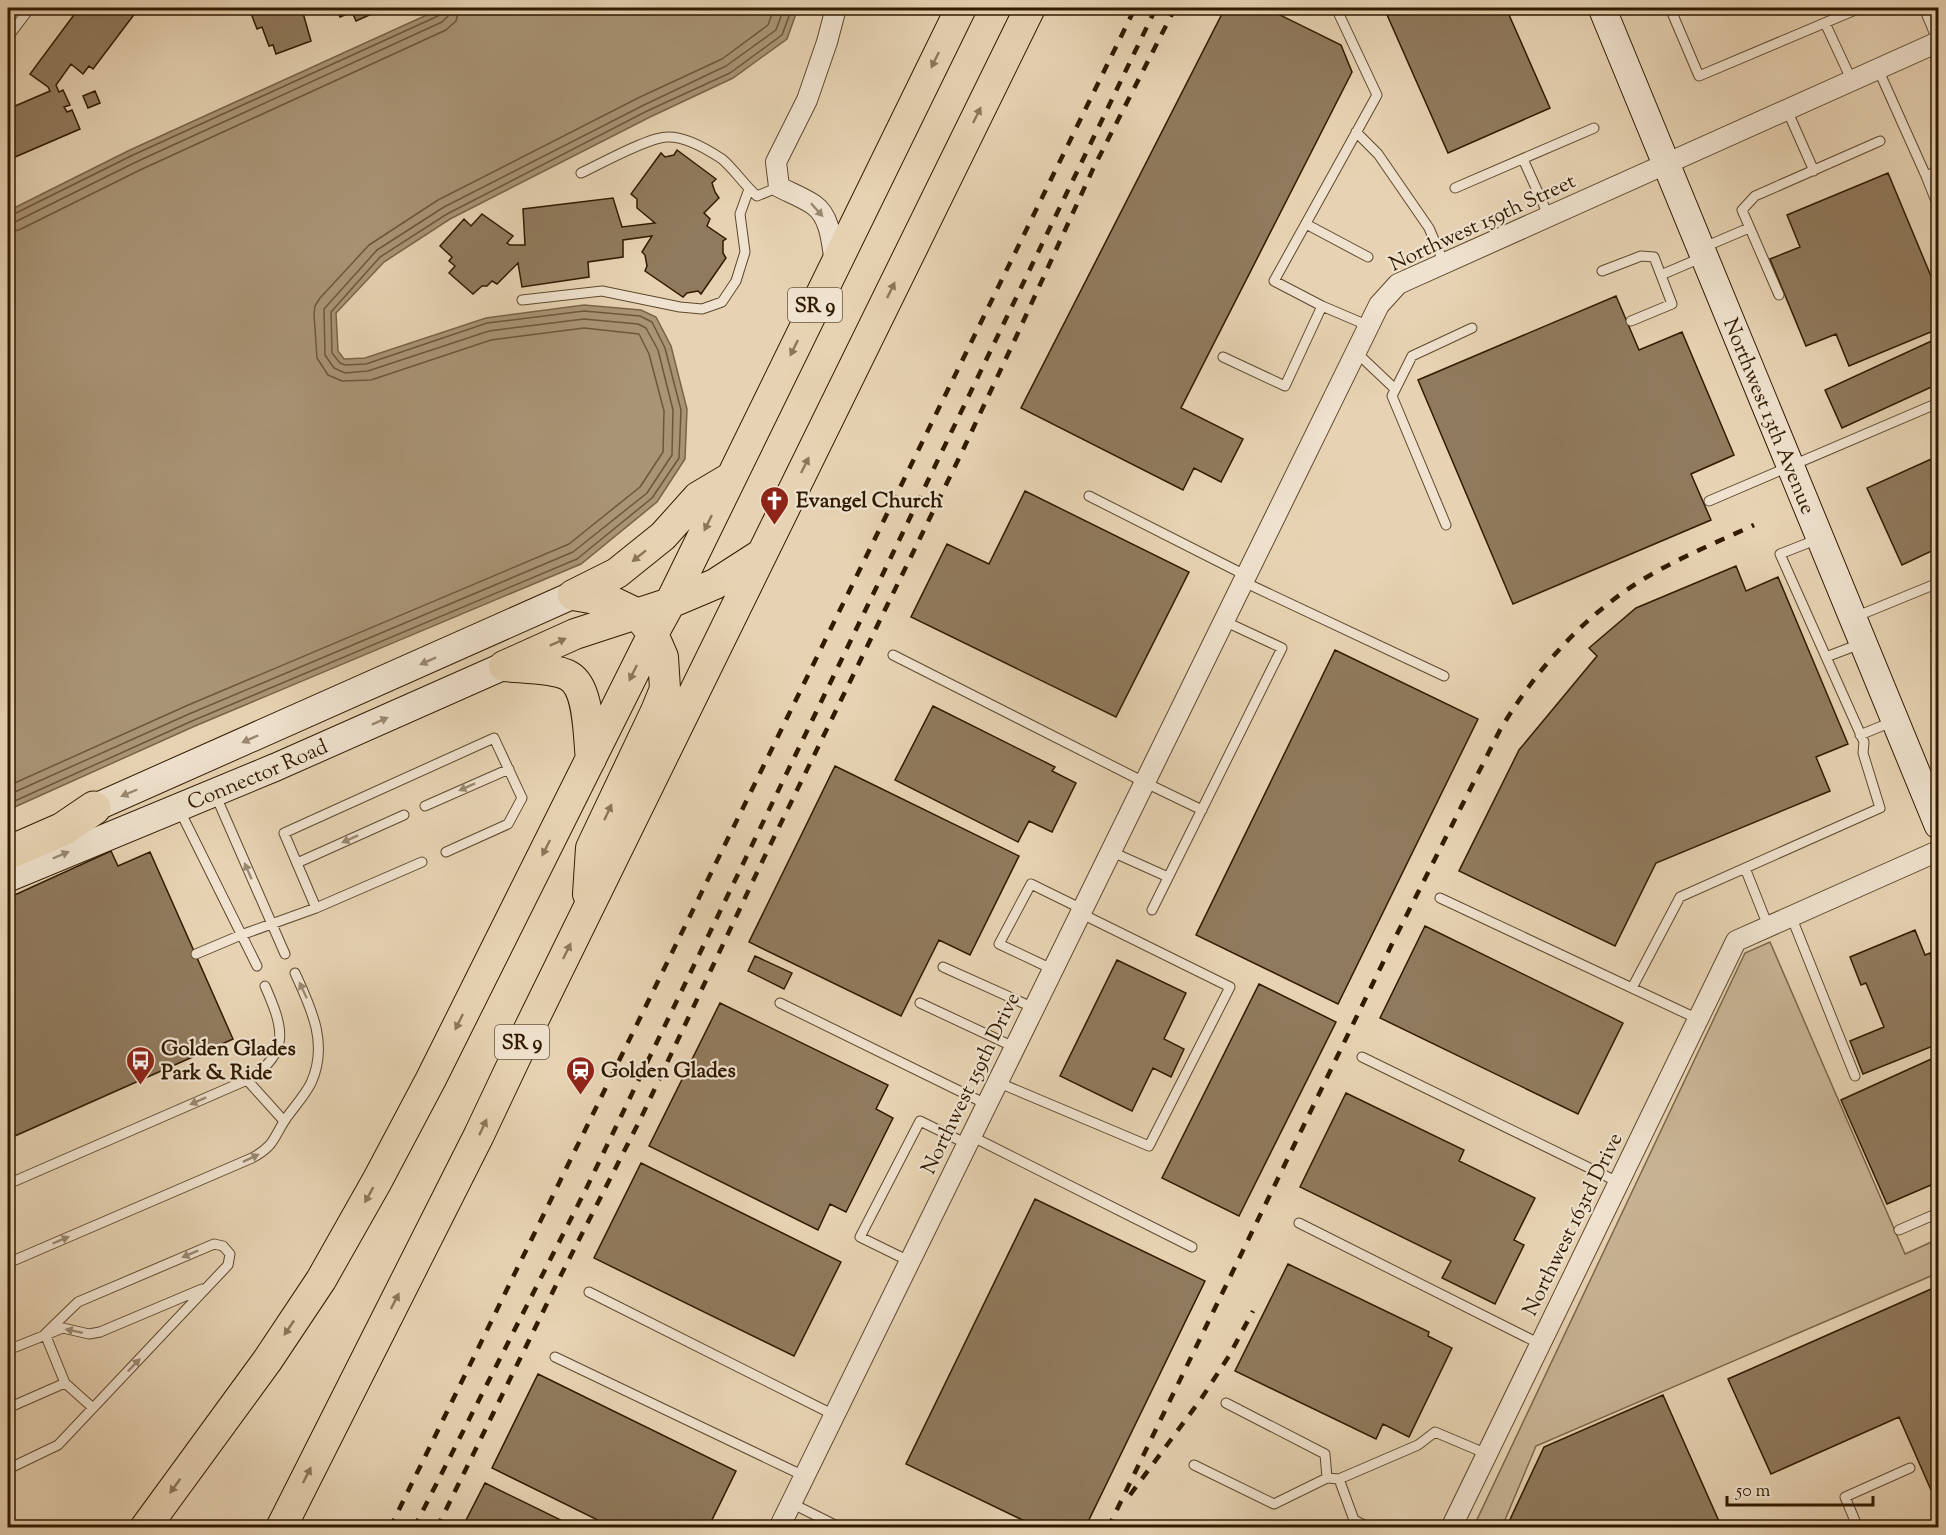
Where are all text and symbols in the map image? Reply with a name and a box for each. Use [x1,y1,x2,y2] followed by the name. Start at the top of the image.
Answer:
[931,51,941,69] one-way arrow
[972,107,981,124] one-way arrow
[1385,167,1581,280] street label: Northwest 159th Street
[810,203,824,218] one-way arrow
[886,282,895,299] one-way arrow
[788,288,842,322] road number: SR 9
[1714,314,1822,519] street label: Northwest 13th Avenue
[789,339,799,357] one-way arrow
[800,457,809,474] one-way arrow
[759,484,791,526] church icon: Evangel Church
[796,487,943,517] place label: Evangel Church
[704,515,713,532] one-way arrow
[632,549,647,562] one-way arrow
[549,638,566,647] one-way arrow
[420,656,437,665] one-way arrow
[629,665,638,682] one-way arrow
[372,716,389,725] one-way arrow
[183,733,333,819] street label: Connector Road
[241,735,259,745] one-way arrow
[457,782,475,792] one-way arrow
[120,789,138,798] one-way arrow
[603,804,612,821] one-way arrow
[341,834,359,844] one-way arrow
[542,839,551,856] one-way arrow
[53,850,71,860] one-way arrow
[243,861,253,879] one-way arrow
[561,942,571,960] one-way arrow
[298,981,307,998] one-way arrow
[915,988,1029,1180] street label: Northwest 159th Drive
[454,1014,464,1031] one-way arrow
[495,1025,549,1059] road number: SR 9
[161,1035,296,1089] place label: Golden Glades Park & Ride
[124,1044,156,1086] bus stop icon: Golden Glades Park & Ride
[564,1054,596,1096] station icon: Golden Glades
[601,1057,736,1087] place label: Golden Glades
[189,1096,207,1106] one-way arrow
[478,1118,487,1135] one-way arrow
[1516,1128,1631,1322] street label: Northwest 163rd Drive
[243,1153,260,1162] one-way arrow
[364,1187,374,1204] one-way arrow
[53,1235,71,1245] one-way arrow
[180,1249,198,1259] one-way arrow
[391,1293,400,1310] one-way arrow
[284,1320,295,1336] one-way arrow
[65,1326,84,1335] one-way arrow
[127,1358,141,1373] one-way arrow
[303,1467,312,1484] one-way arrow
[1727,1469,1872,1507] scale bar
[169,1478,181,1494] one-way arrow
[1735,1479,1771,1505] text: 50 m

